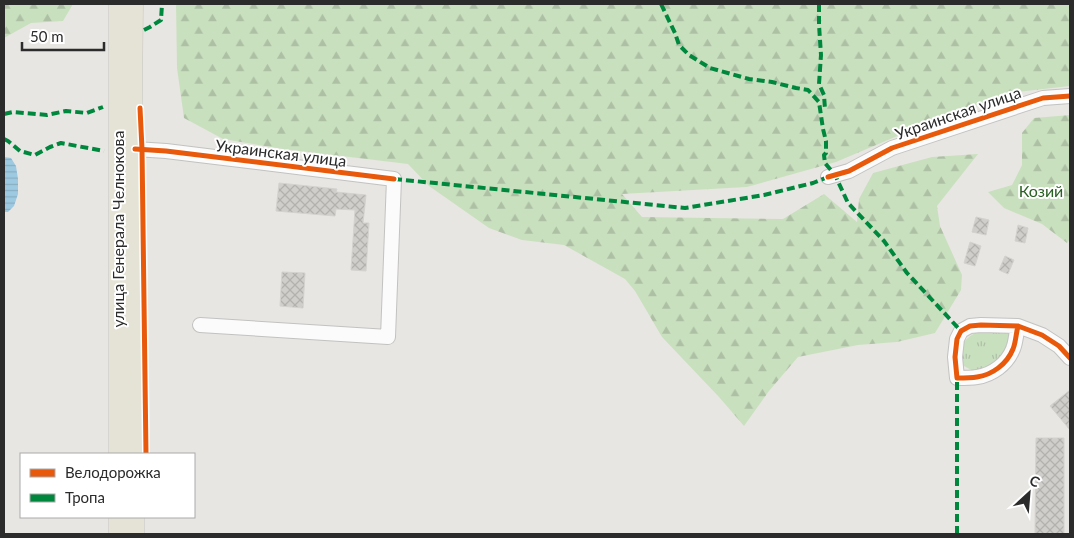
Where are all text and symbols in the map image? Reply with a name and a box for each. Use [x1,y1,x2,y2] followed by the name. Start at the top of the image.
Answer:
[22,20,105,52] scale bar
[30,27,64,45] text: 50 m
[892,82,1023,143] street label: Украинская улица
[108,130,127,328] street label: улица Генерала Челнокова
[214,135,348,170] street label: Украинская улица
[1019,181,1063,200] park label: Козий
[20,453,195,518] legend
[65,463,161,481] text: Велодорожка
[1004,468,1054,518] north arrow
[1027,471,1043,491] text: С
[65,488,105,506] text: Тропа

